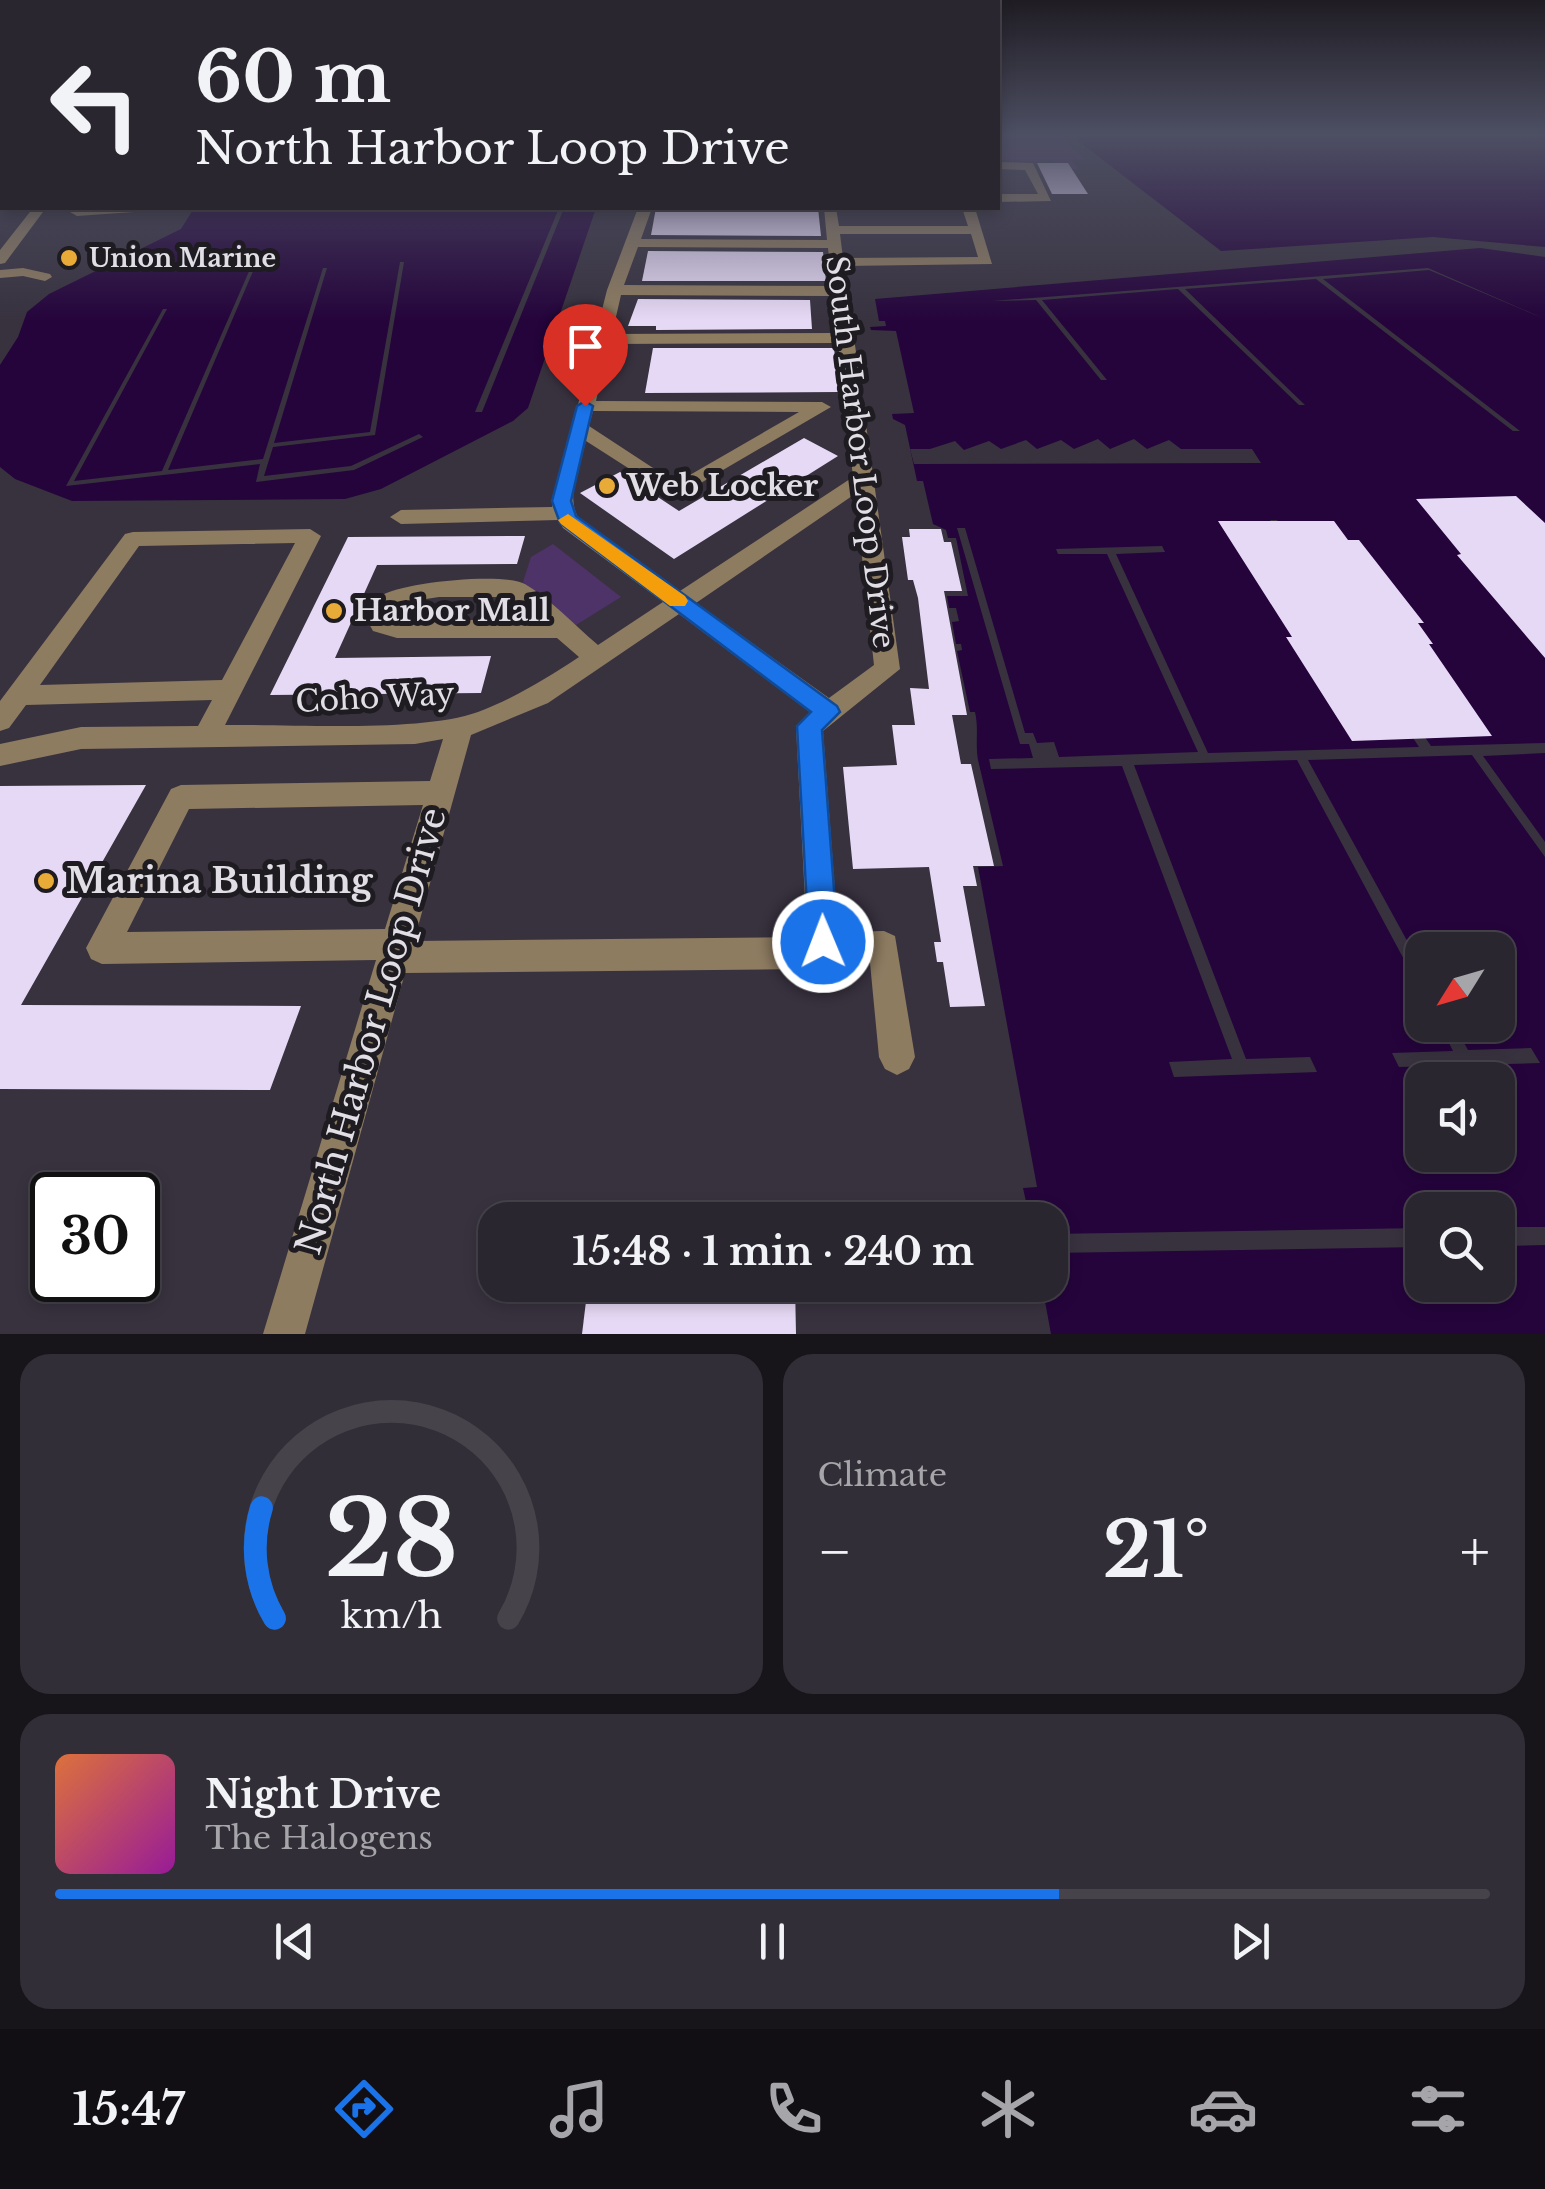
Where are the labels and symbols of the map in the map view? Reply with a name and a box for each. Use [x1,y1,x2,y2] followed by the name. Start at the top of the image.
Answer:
[89,243,276,274] place label: Union Marine
[58,247,80,269] marker: Union Marine
[818,253,903,650] street label: South Harbor Loop Drive
[543,304,628,407] pin
[626,467,818,504] place label: Web Locker
[596,475,618,497] marker: Web Locker
[354,592,550,629] place label: Harbor Mall
[323,600,345,622] marker: Harbor Mall
[295,675,455,720] street label: Coho Way
[286,803,455,1259] street label: North Harbor Loop Drive
[66,859,374,902] place label: Marina Building
[35,870,57,892] marker: Marina Building
[771,890,875,994] position arrow
[1405,932,1515,1042] north arrow
[30,1172,160,1302] speed limit sign: 30

